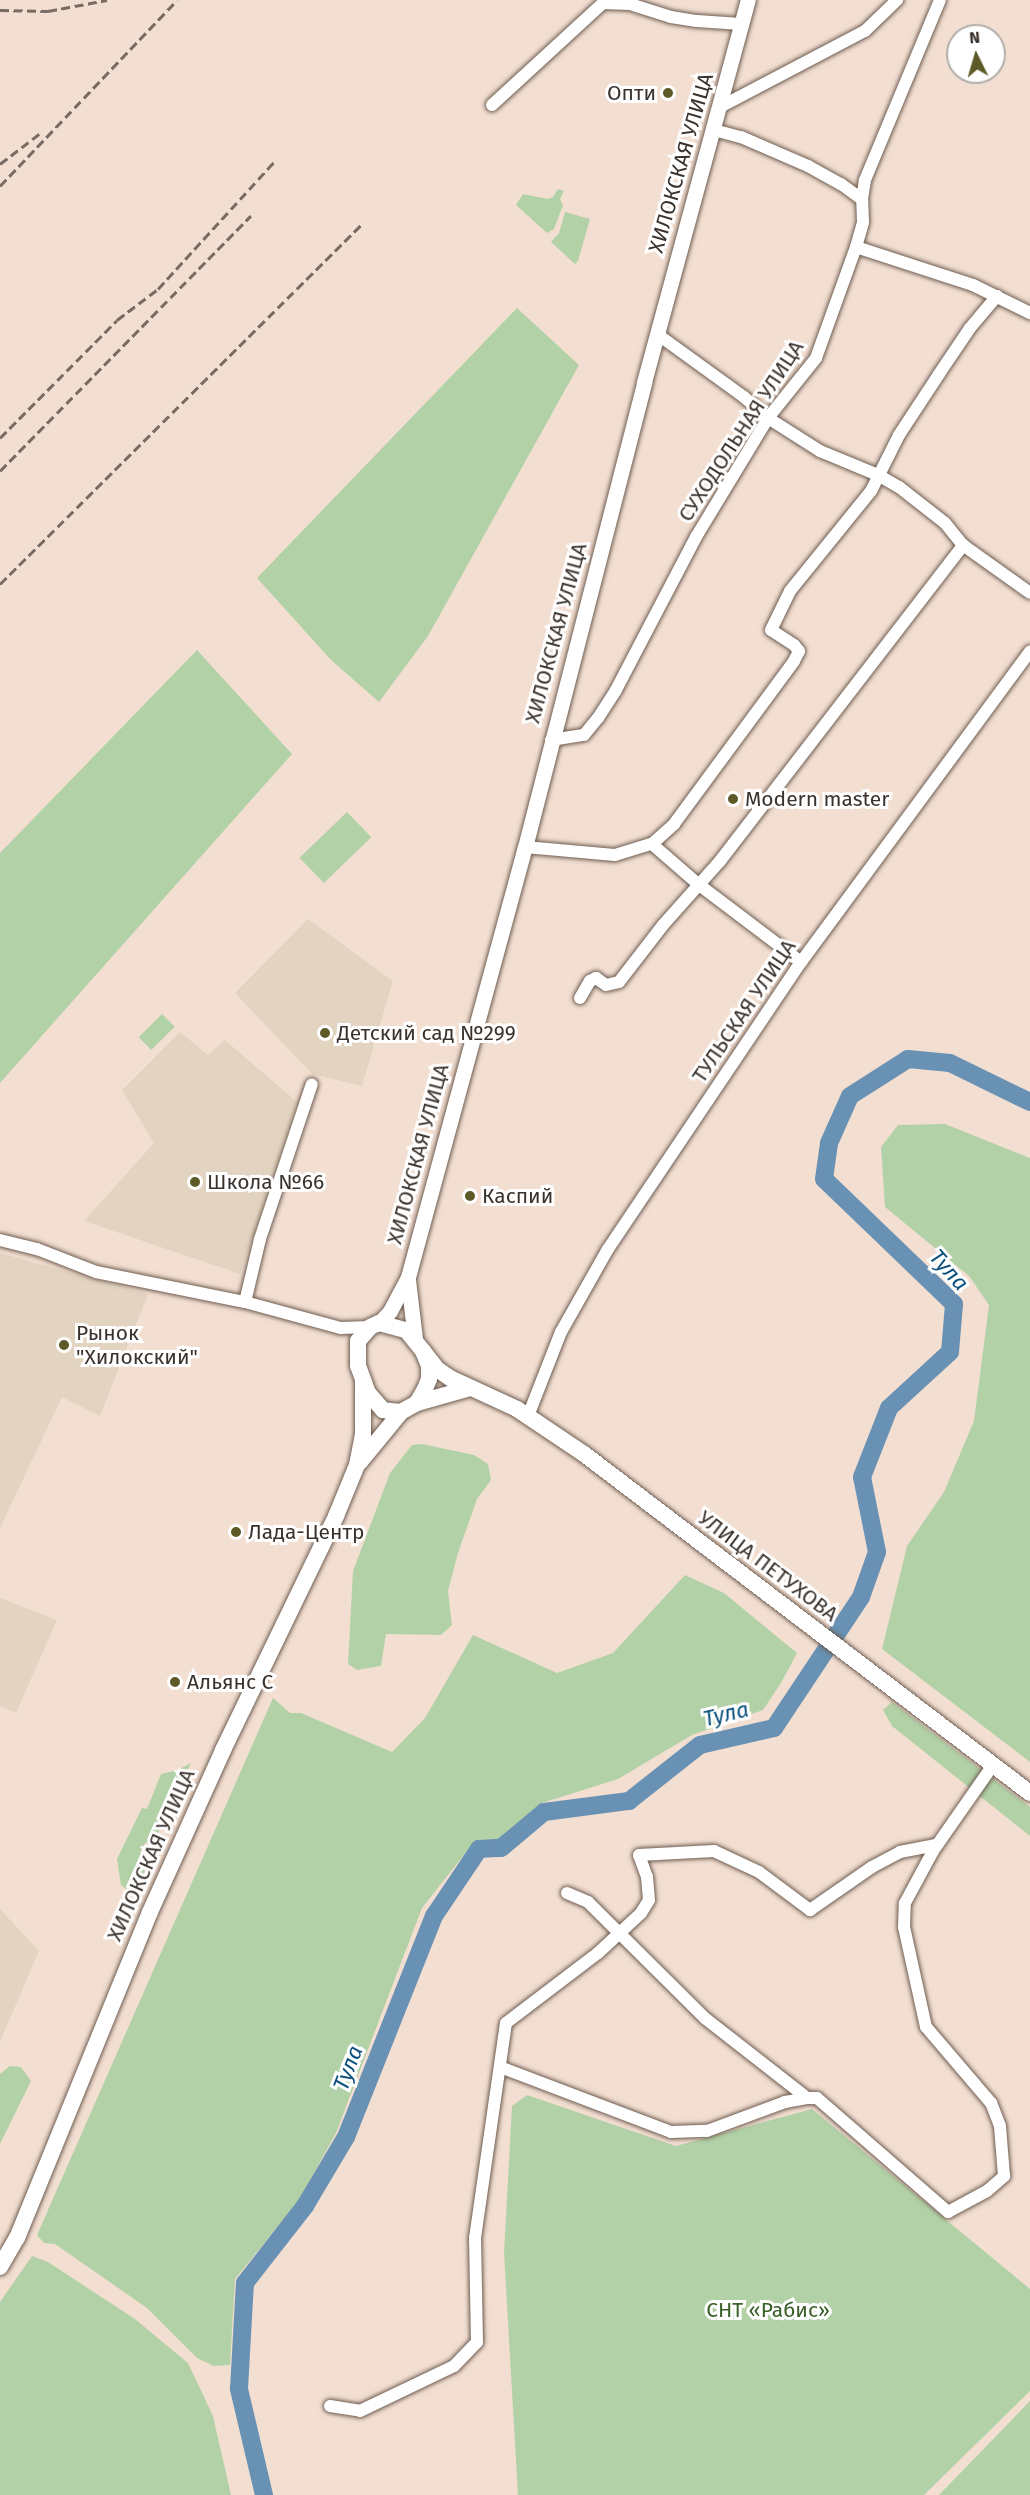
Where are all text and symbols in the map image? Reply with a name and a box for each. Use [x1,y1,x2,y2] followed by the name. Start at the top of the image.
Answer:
[946,24,1006,84] north arrow
[968,28,981,47] text: N
[643,70,719,256] street label: ХИЛОКСКАЯ УЛИЦА
[607,80,656,106] place label: Опти
[661,86,675,100] marker: Опти
[673,336,809,526] street label: СУХОДОЛЬНАЯ УЛИЦА
[520,540,592,726] street label: ХИЛОКСКАЯ УЛИЦА
[745,786,889,812] place label: Modern master
[726,792,740,806] marker: Modern master
[687,935,801,1087] street label: ТУЛЬСКАЯ УЛИЦА
[337,1020,516,1046] place label: Детский сад №299
[318,1026,332,1040] marker: Детский сад №299
[382,1061,454,1247] street label: ХИЛОКСКАЯ УЛИЦА
[207,1169,324,1195] place label: Школа №66
[188,1175,202,1189] marker: Школа №66
[482,1183,553,1209] place label: Каспий
[463,1189,477,1203] marker: Каспий
[924,1244,974,1296] water label: Тула
[76,1320,198,1370] place label: Рынок "Хилокский"
[57,1338,71,1352] marker: Рынок "Хилокский"
[693,1505,843,1627] street label: УЛИЦА ПЕТУХОВА
[248,1519,364,1545] place label: Лада-Центр
[229,1525,243,1539] marker: Лада-Центр
[187,1669,273,1695] place label: Альянс С
[168,1675,182,1689] marker: Альянс С
[701,1696,751,1732] water label: Тула
[102,1765,200,1945] street label: ХИЛОКСКАЯ УЛИЦА
[327,2042,369,2094] water label: Тула
[706,2297,830,2323] park label: СНТ «Рабис»

